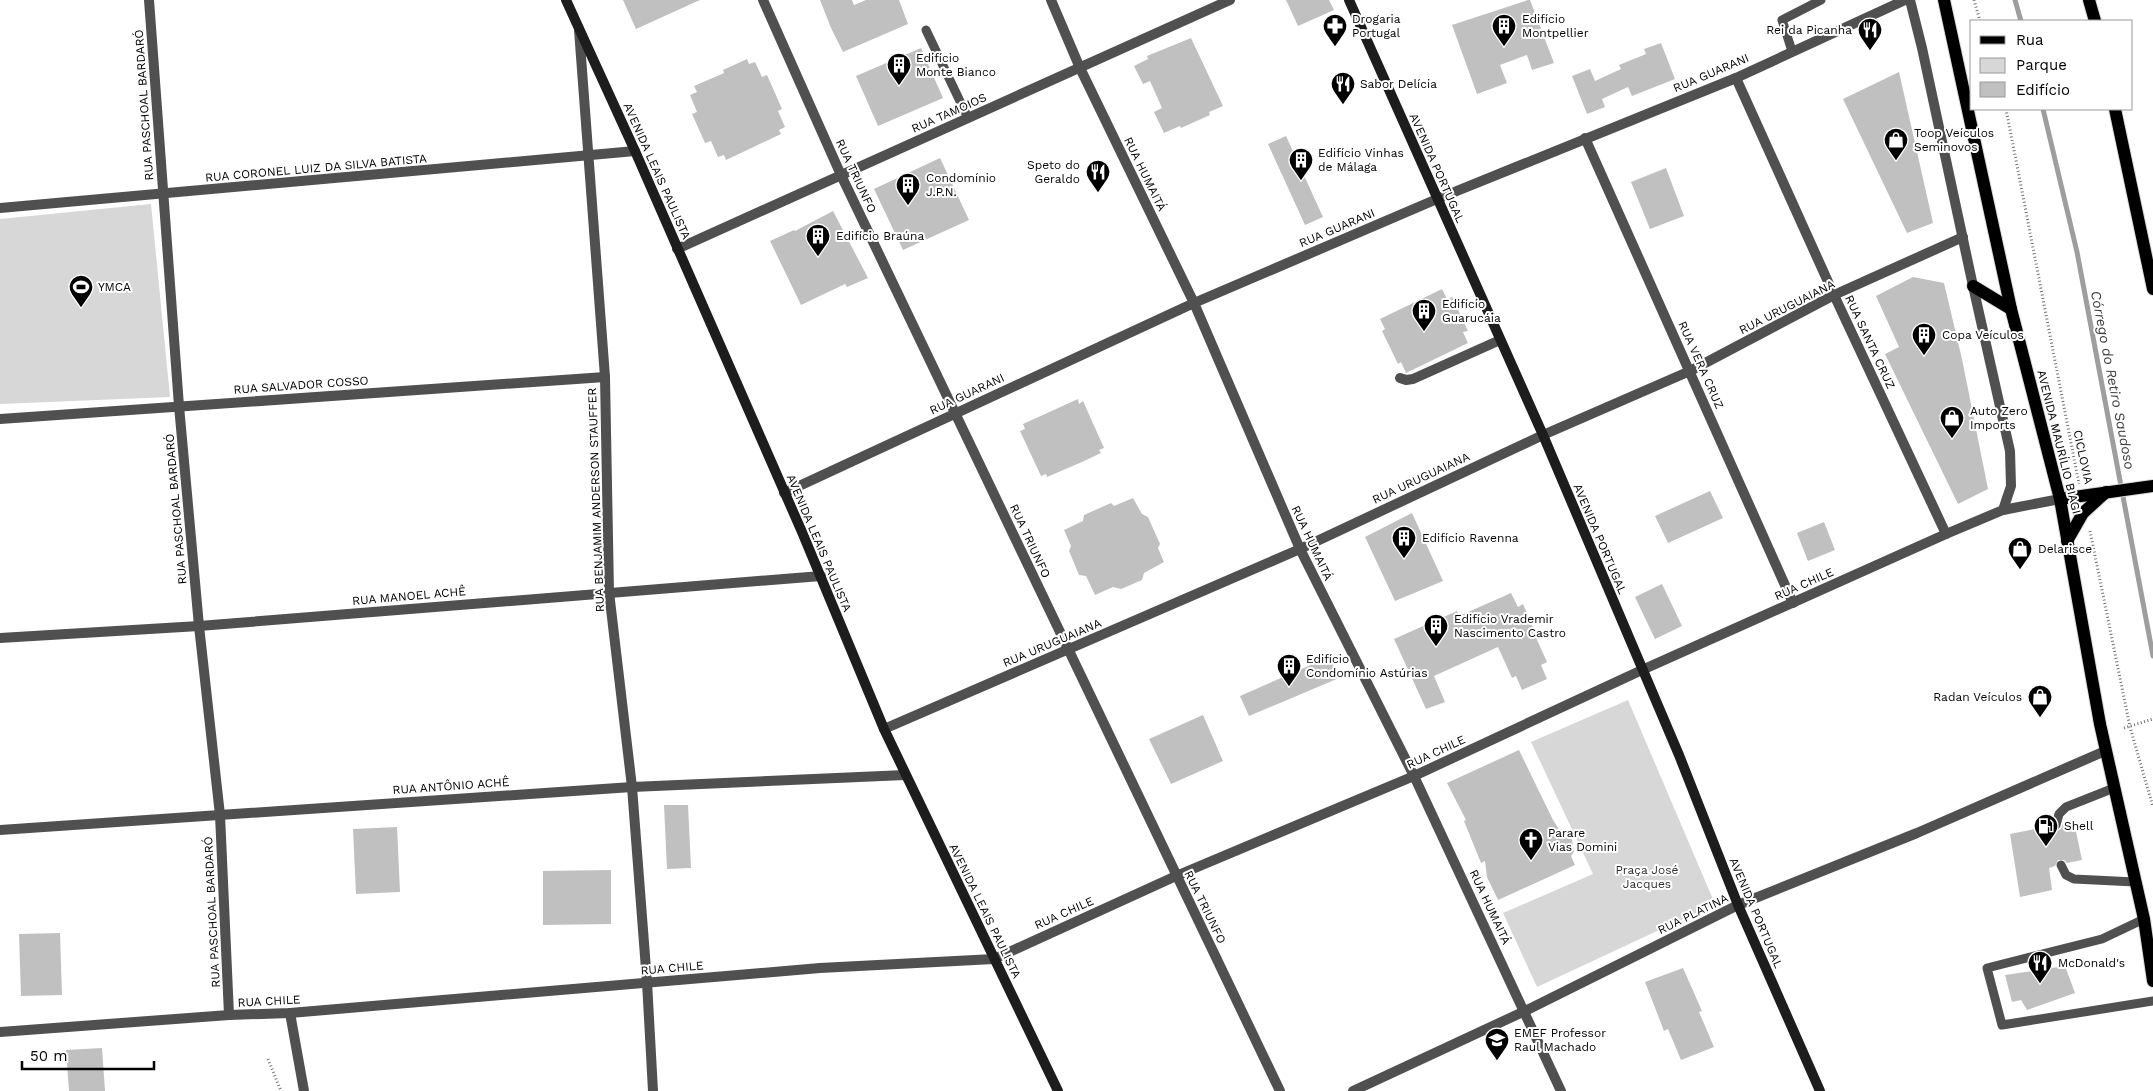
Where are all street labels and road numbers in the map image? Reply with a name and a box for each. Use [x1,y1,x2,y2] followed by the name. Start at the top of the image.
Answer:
[132,29,156,181] street label: RUA PASCHOAL BARDARÓ
[1671,51,1751,95] street label: RUA GUARANI
[909,90,989,136] street label: RUA TAMOIOS
[620,101,694,242] street label: AVENIDA LEAIS PAULISTA
[1407,111,1467,225] street label: AVENIDA PORTUGAL
[1121,135,1169,213] street label: RUA HUMAITÁ
[833,137,879,215] street label: RUA TRIUNFO
[205,151,427,185] street label: RUA CORONEL LUIZ DA SILVA BATISTA
[1297,206,1377,250] street label: RUA GUARANI
[1737,277,1837,337] street label: RUA URUGUAIANA
[1842,293,1898,391] street label: RUA SANTA CRUZ
[1675,319,1727,411] street label: RUA VERA CRUZ
[2034,369,2084,515] street label: AVENIDA MAURÍLIO BIAGI
[927,371,1007,417] street label: RUA GUARANI
[233,373,369,397] street label: RUA SALVADOR COSSO
[585,387,607,613] street label: RUA BENJAMIM ANDERSON STAUFFER
[2070,429,2096,485] street label: CICLOVIA
[162,433,190,585] street label: RUA PASCHOAL BARDARÓ
[1370,449,1472,507] street label: RUA URUGUAIANA
[784,472,854,614] street label: AVENIDA LEAIS PAULISTA
[1570,482,1630,596] street label: AVENIDA PORTUGAL
[1007,502,1053,580] street label: RUA TRIUNFO
[1289,503,1335,583] street label: RUA HUMAITÁ
[1772,565,1836,603] street label: RUA CHILE
[352,584,467,608] street label: RUA MANOEL ACHÊ
[1001,616,1103,670] street label: RUA URUGUAIANA
[1404,732,1468,772] street label: RUA CHILE
[392,775,510,797] street label: RUA ANTÔNIO ACHÊ
[201,836,223,988] street label: RUA PASCHOAL BARDARÓ
[946,841,1024,981] street label: AVENIDA LEAIS PAULISTA
[1726,856,1786,970] street label: AVENIDA PORTUGAL
[1467,867,1513,947] street label: RUA HUMAITÁ
[1181,868,1229,946] street label: RUA TRIUNFO
[1656,891,1731,937] street label: RUA PLATINA
[1032,894,1096,932] street label: RUA CHILE
[640,958,704,978] street label: RUA CHILE
[237,992,301,1010] street label: RUA CHILE

